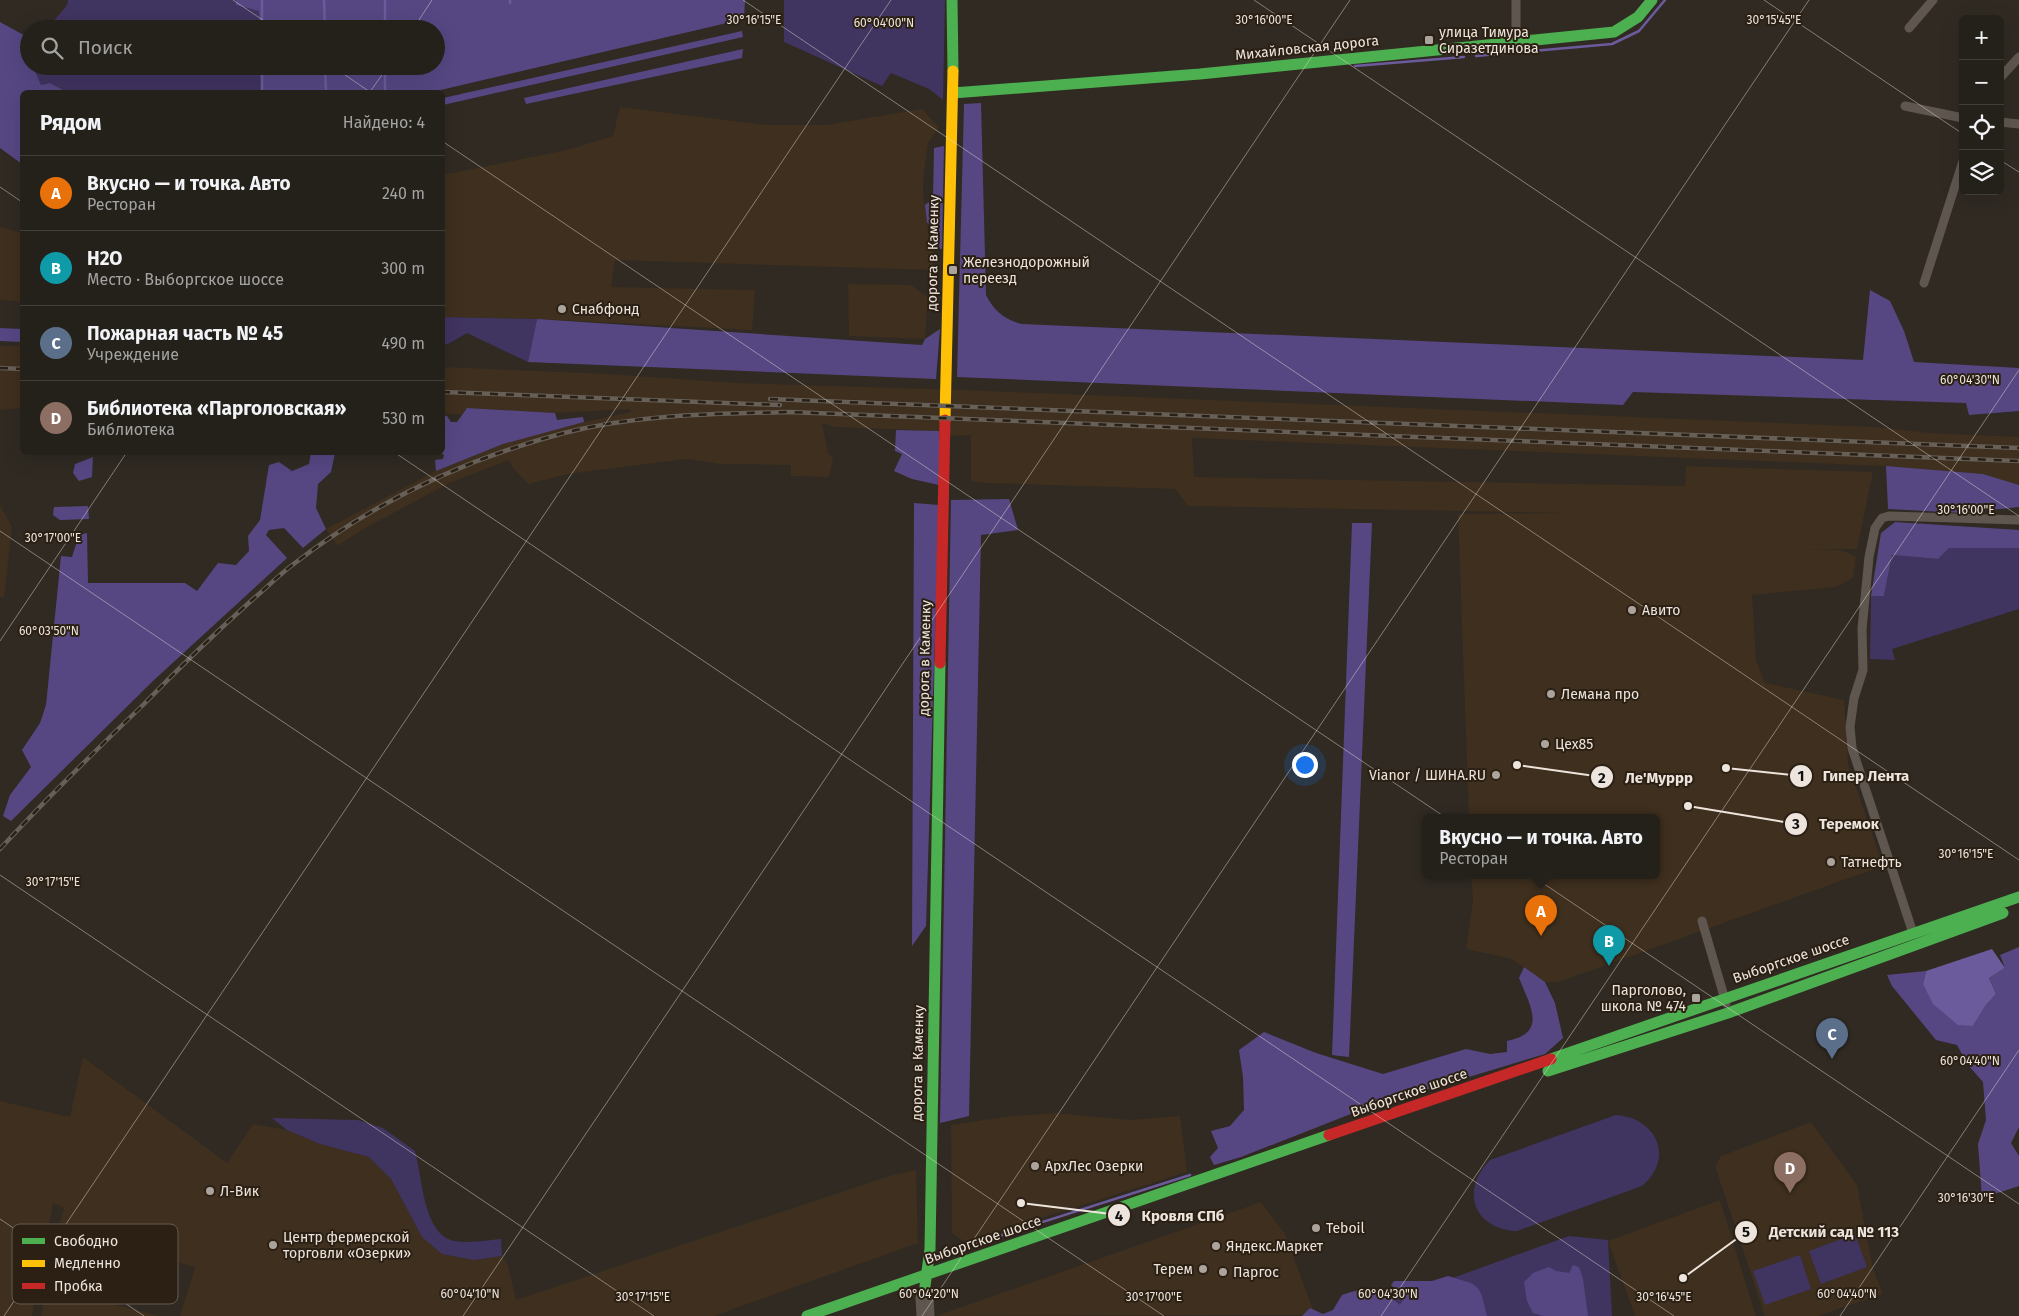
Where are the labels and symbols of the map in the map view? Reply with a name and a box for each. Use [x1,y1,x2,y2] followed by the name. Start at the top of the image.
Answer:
[727,13,782,27] text: 30°16'15"E
[1235,13,1293,27] text: 30°16'00"E
[1746,13,1802,27] text: 30°15'45"E
[854,16,914,30] text: 60°04'00"N
[1439,24,1539,57] place label: улица Тимура Сиразетдинова
[1234,32,1380,64] street label: Михайловская дорога
[1423,34,1435,46] marker: улица Тимура Сиразетдинова
[923,195,943,311] street label: дорога в Каменку
[963,254,1090,287] place label: Железнодорожный переезд
[947,264,959,276] marker: Железнодорожный переезд
[572,301,640,318] place label: Снабфонд
[556,303,568,315] marker: Снабфонд
[1940,373,2000,387] text: 60°04'30"N
[1937,503,1995,517] text: 30°16'00"E
[25,531,81,545] text: 30°17'00"E
[915,600,935,716] street label: дорога в Каменку
[1642,602,1680,619] place label: Авито
[1626,604,1638,616] marker: Авито
[19,624,79,638] text: 60°03'50"N
[1561,686,1639,703] place label: Лемана про
[1545,688,1557,700] marker: Лемана про
[1555,736,1593,753] place label: Цех85
[1539,738,1551,750] marker: Цех85
[1292,752,1318,778] your location
[1788,761,1920,791] callout: Гипер Лента
[1590,762,1703,792] callout: Ле'Муррр
[1369,767,1486,784] place label: Vianor / ШИНА.RU
[1798,767,1804,785] text: 1
[1823,767,1909,785] text: Гипер Лента
[1490,769,1502,781] marker: Vianor / ШИНА.RU
[1598,769,1606,787] text: 2
[1625,769,1693,787] text: Ле'Муррр
[1784,809,1889,839] callout: Теремок
[1791,815,1800,833] text: 3
[1819,815,1880,833] text: Теремок
[1939,847,1994,861] text: 30°16'15"E
[1841,854,1902,871] place label: Татнефть
[1825,856,1837,868] marker: Татнефть
[26,875,80,889] text: 30°17'15"E
[1525,895,1557,936] pin: A
[1593,925,1625,966] pin: B
[1730,931,1852,987] street label: Выборгское шоссе
[1601,982,1687,1015] place label: Парголово, школа № 474
[1690,992,1702,1004] marker: Парголово, школа № 474
[908,1005,928,1121] street label: дорога в Каменку
[1816,1018,1848,1059] pin: C
[1940,1054,2000,1068] text: 60°04'40"N
[1348,1065,1470,1121] street label: Выборгское шоссе
[1774,1152,1806,1193] pin: D
[1045,1158,1143,1175] place label: АрхЛес Озерки
[1029,1160,1041,1172] marker: АрхЛес Озерки
[220,1183,260,1200] place label: Л-Вик
[204,1185,216,1197] marker: Л-Вик
[1938,1191,1994,1205] text: 30°16'30"E
[1107,1200,1235,1230] callout: Кровля СПб
[1115,1207,1124,1225] text: 4
[1142,1207,1225,1225] text: Кровля СПб
[922,1212,1044,1268] street label: Выборгское шоссе
[1734,1217,1909,1247] callout: Детский сад № 113
[1326,1220,1365,1237] place label: Teboil
[1310,1222,1322,1234] marker: Teboil
[1742,1223,1750,1241] text: 5
[1768,1223,1899,1241] text: Детский сад № 113
[12,1224,178,1304] legend
[283,1229,411,1262] place label: Центр фермерской торговли «Озерки»
[54,1233,118,1250] text: Свободно
[1226,1238,1324,1255] place label: Яндекс.Маркет
[267,1239,279,1251] marker: Центр фермерской торговли «Озерки»
[1210,1240,1222,1252] marker: Яндекс.Маркет
[54,1255,121,1272] text: Медленно
[1154,1261,1193,1278] place label: Терем
[1197,1263,1209,1275] marker: Терем
[1233,1264,1279,1281] place label: Паргос
[1217,1266,1229,1278] marker: Паргос
[54,1278,103,1295] text: Пробка
[440,1287,500,1301] text: 60°04'10"N
[899,1287,959,1301] text: 60°04'20"N
[1358,1287,1418,1301] text: 60°04'30"N
[1817,1287,1877,1301] text: 60°04'40"N
[616,1290,670,1304] text: 30°17'15"E
[1126,1290,1182,1304] text: 30°17'00"E
[1636,1290,1692,1304] text: 30°16'45"E

